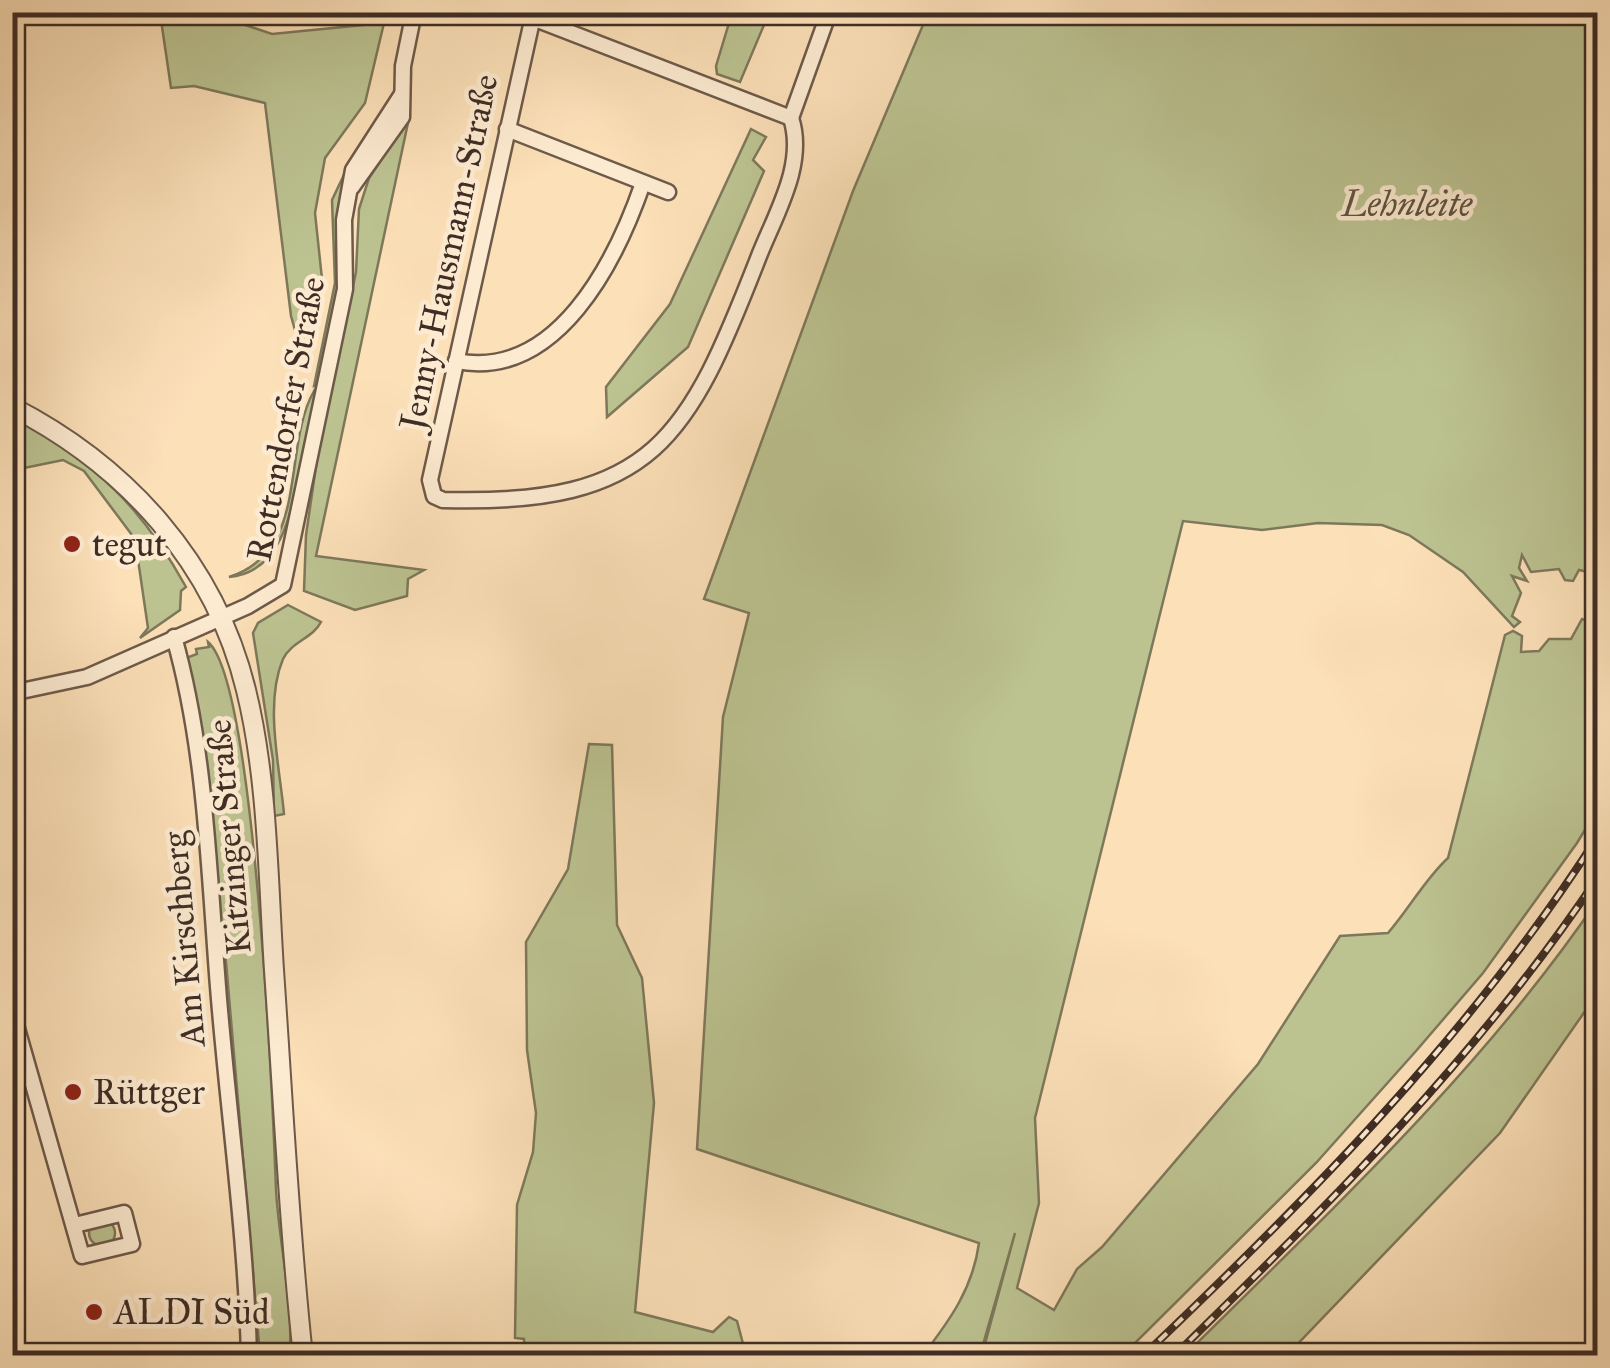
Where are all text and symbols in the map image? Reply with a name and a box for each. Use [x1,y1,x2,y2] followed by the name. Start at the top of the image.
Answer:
[389,70,508,437] street label: Jenny-Hausmann-Straße
[1340,183,1473,226] park label: Lehnleite
[237,273,335,565] street label: Rottendorfer Straße
[92,523,167,566] place label: tegut
[61,533,83,555] marker: tegut
[197,718,261,956] street label: Kitzinger Straße
[153,829,215,1050] street label: Am Kirschberg
[93,1071,206,1114] place label: Rüttger
[62,1081,84,1103] marker: Rüttger
[112,1291,270,1334] place label: ALDI Süd
[83,1301,105,1323] marker: ALDI Süd

